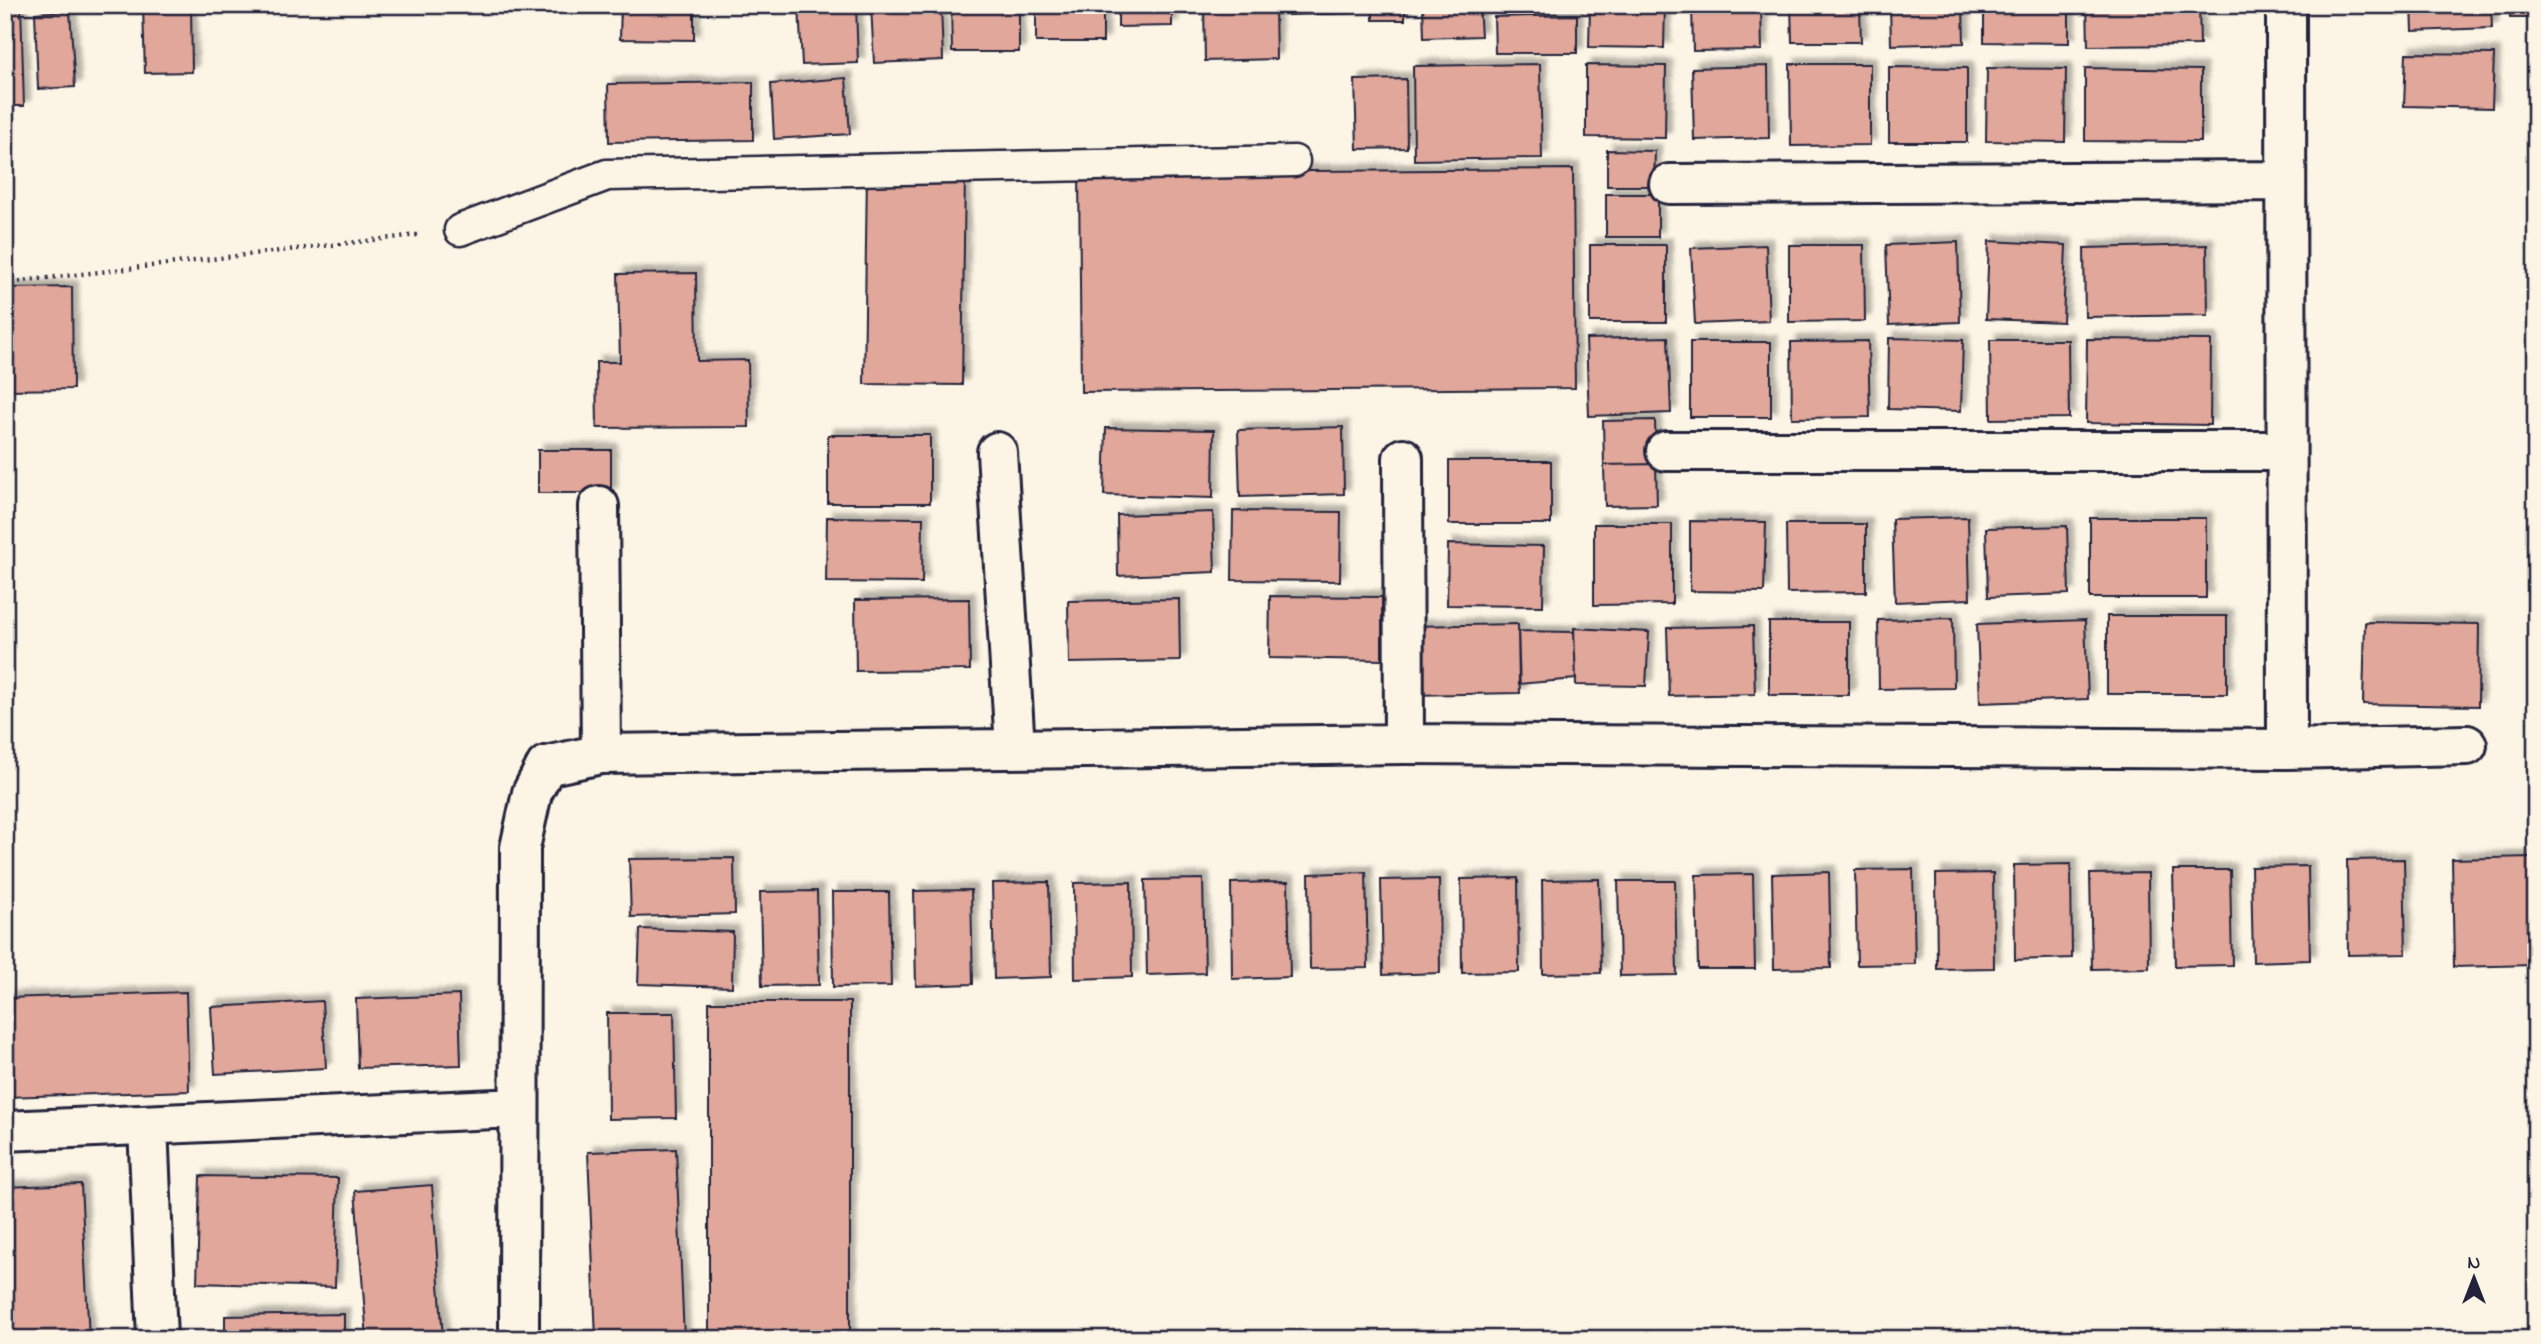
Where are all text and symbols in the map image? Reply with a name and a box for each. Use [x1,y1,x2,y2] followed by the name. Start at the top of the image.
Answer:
[2440,1242,2510,1312] north arrow
[2468,1250,2481,1277] text: N

